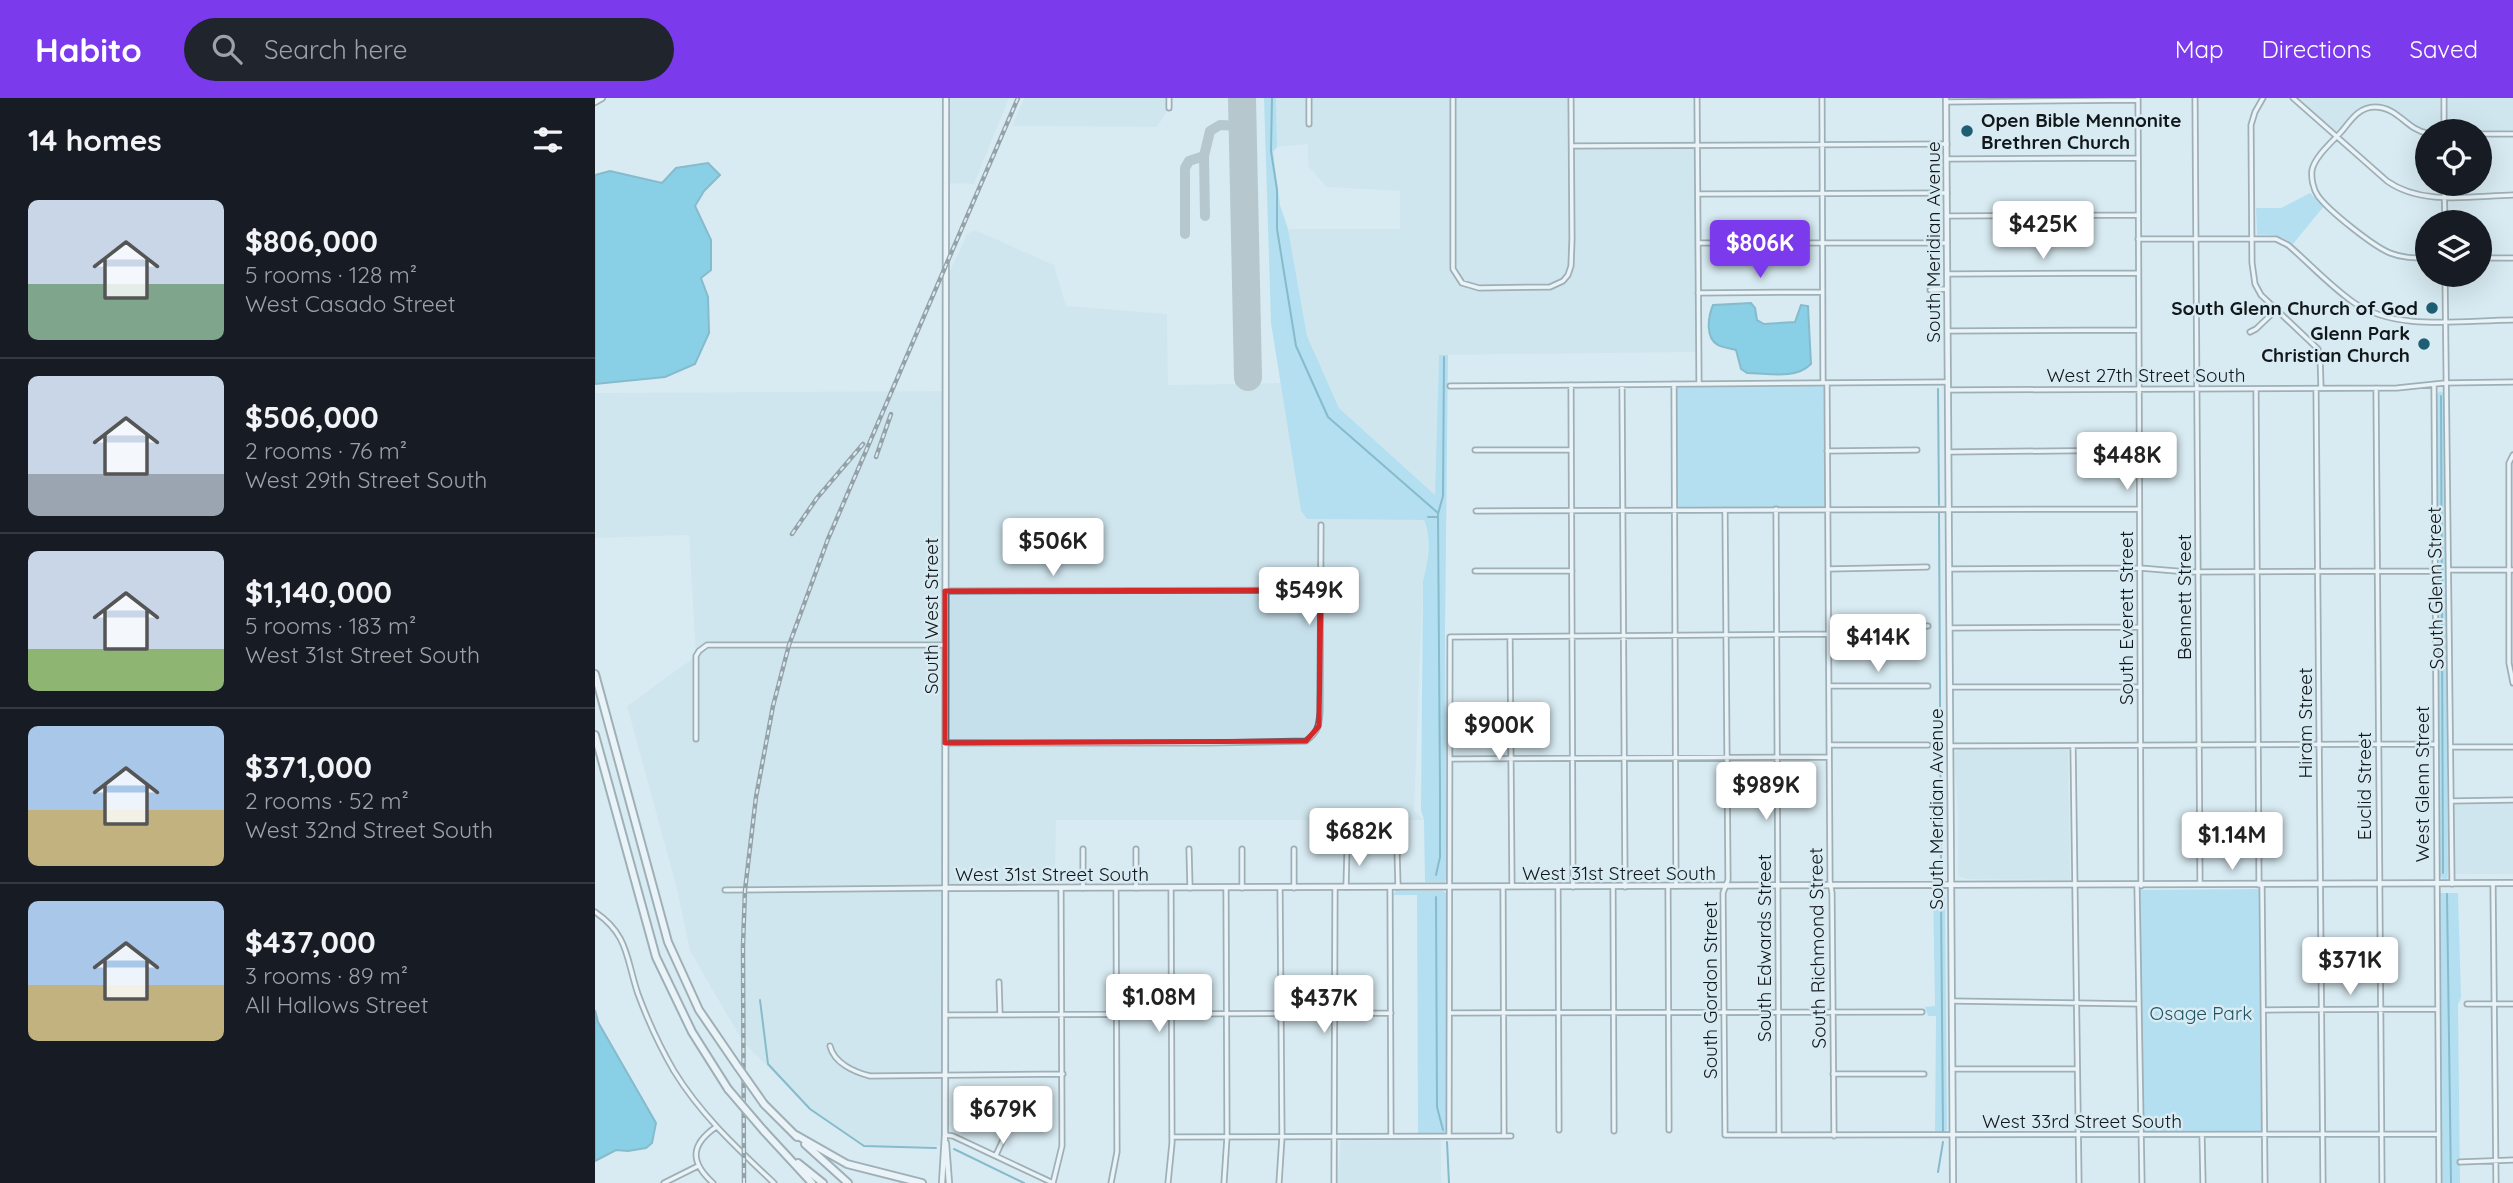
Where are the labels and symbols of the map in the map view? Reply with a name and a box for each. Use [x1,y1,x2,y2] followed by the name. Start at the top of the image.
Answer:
[1981,108,2182,154] place label: Open Bible Mennonite Brethren Church
[1959,123,1975,139] marker: Open Bible Mennonite Brethren Church
[1921,141,1945,343] street label: South Meridian Avenue
[1994,202,2092,261] pin: $425K
[1711,220,1809,280] pin: $806K
[2171,296,2418,320] place label: South Glenn Church of God
[2424,300,2440,316] marker: South Glenn Church of God
[2261,321,2410,367] place label: Glenn Park Christian Church
[2416,336,2432,352] marker: Glenn Park Christian Church
[2047,363,2246,387] street label: West 27th Street South
[2078,432,2176,492] pin: $448K
[2422,507,2448,669] street label: South Glenn Street
[1004,518,1102,578] pin: $506K
[2114,531,2138,705] street label: South Everett Street
[2172,534,2196,660] street label: Bennett Street
[919,538,943,694] street label: South West Street
[1260,568,1358,627] pin: $549K
[1829,614,1927,674] pin: $414K
[2293,668,2317,778] street label: Hiram Street
[1450,702,1548,762] pin: $900K
[2410,706,2434,862] street label: West Glenn Street
[1924,708,1948,910] street label: South Meridian Avenue
[2352,732,2376,840] street label: Euclid Street
[1717,762,1815,822] pin: $989K
[1310,808,1408,868] pin: $682K
[2175,812,2289,872] pin: $1.14M
[1803,847,1831,1049] street label: South Richmond Street
[1752,854,1776,1042] street label: South Edwards Street
[1522,861,1716,885] street label: West 31st Street South
[955,862,1149,886] street label: West 31st Street South
[1698,901,1722,1079] street label: South Gordon Street
[2301,937,2399,997] pin: $371K
[1102,974,1216,1034] pin: $1.08M
[1275,976,1373,1035] pin: $437K
[2150,1001,2252,1025] park label: Osage Park
[954,1086,1052,1146] pin: $679K
[1982,1109,2182,1133] street label: West 33rd Street South

